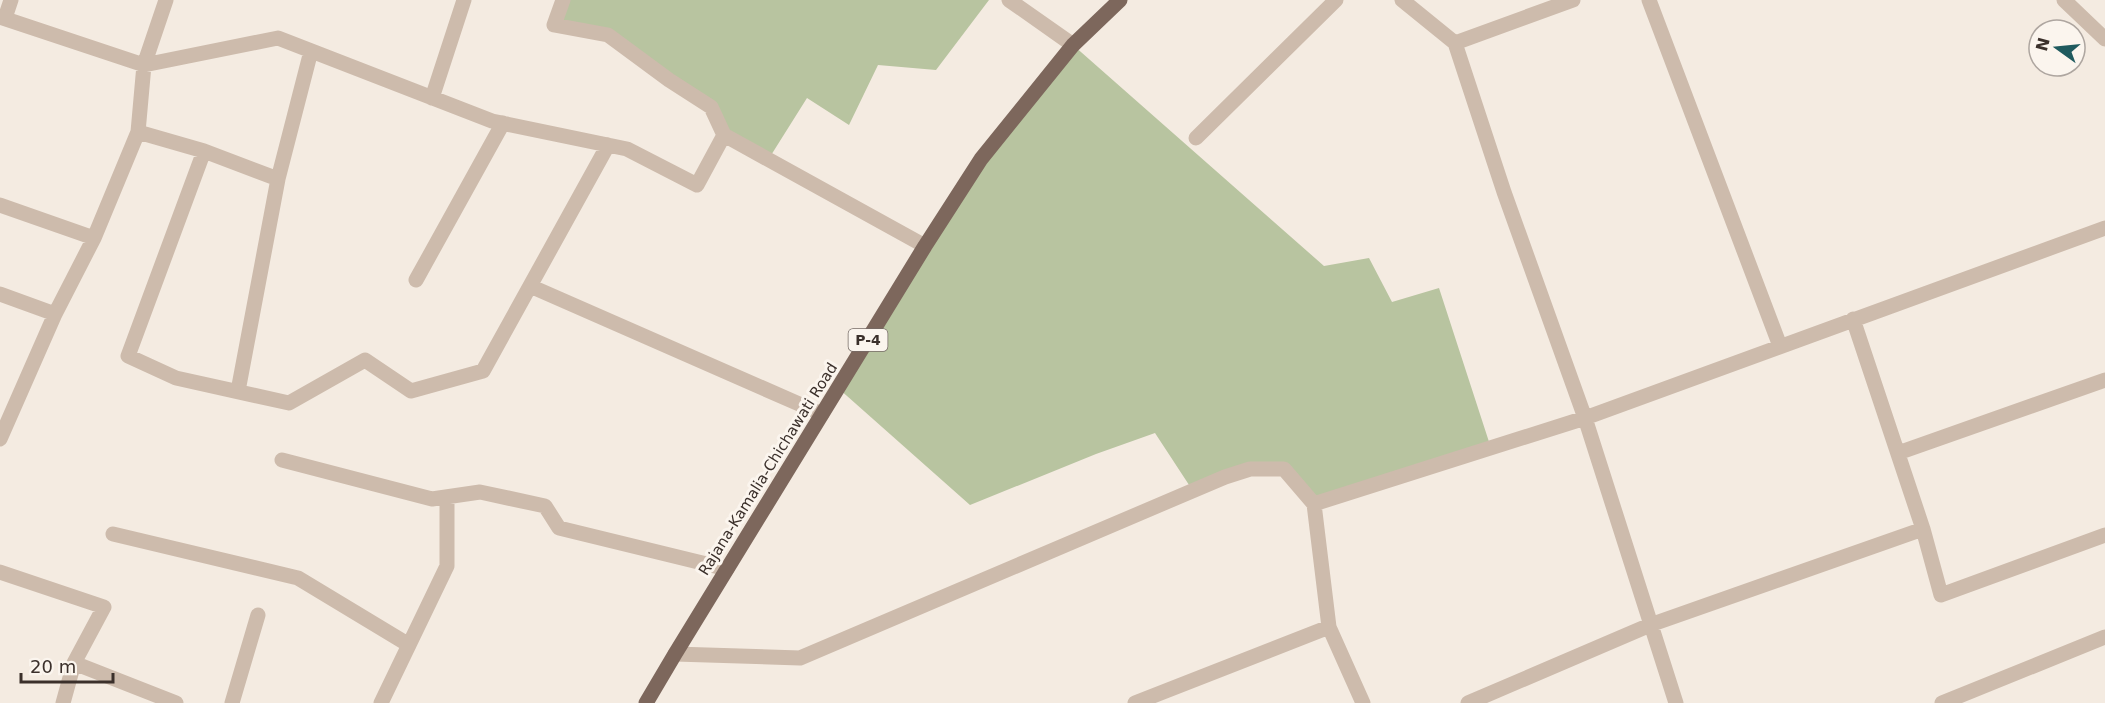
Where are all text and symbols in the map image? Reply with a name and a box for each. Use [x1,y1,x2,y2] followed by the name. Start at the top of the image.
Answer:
[2027,18,2087,78] north arrow
[2032,35,2054,53] text: N
[848,329,888,351] road number: P-4
[695,359,841,579] street label: Rajana-Kamalia-Chichawati Road
[21,646,112,684] scale bar
[30,656,76,677] text: 20 m

